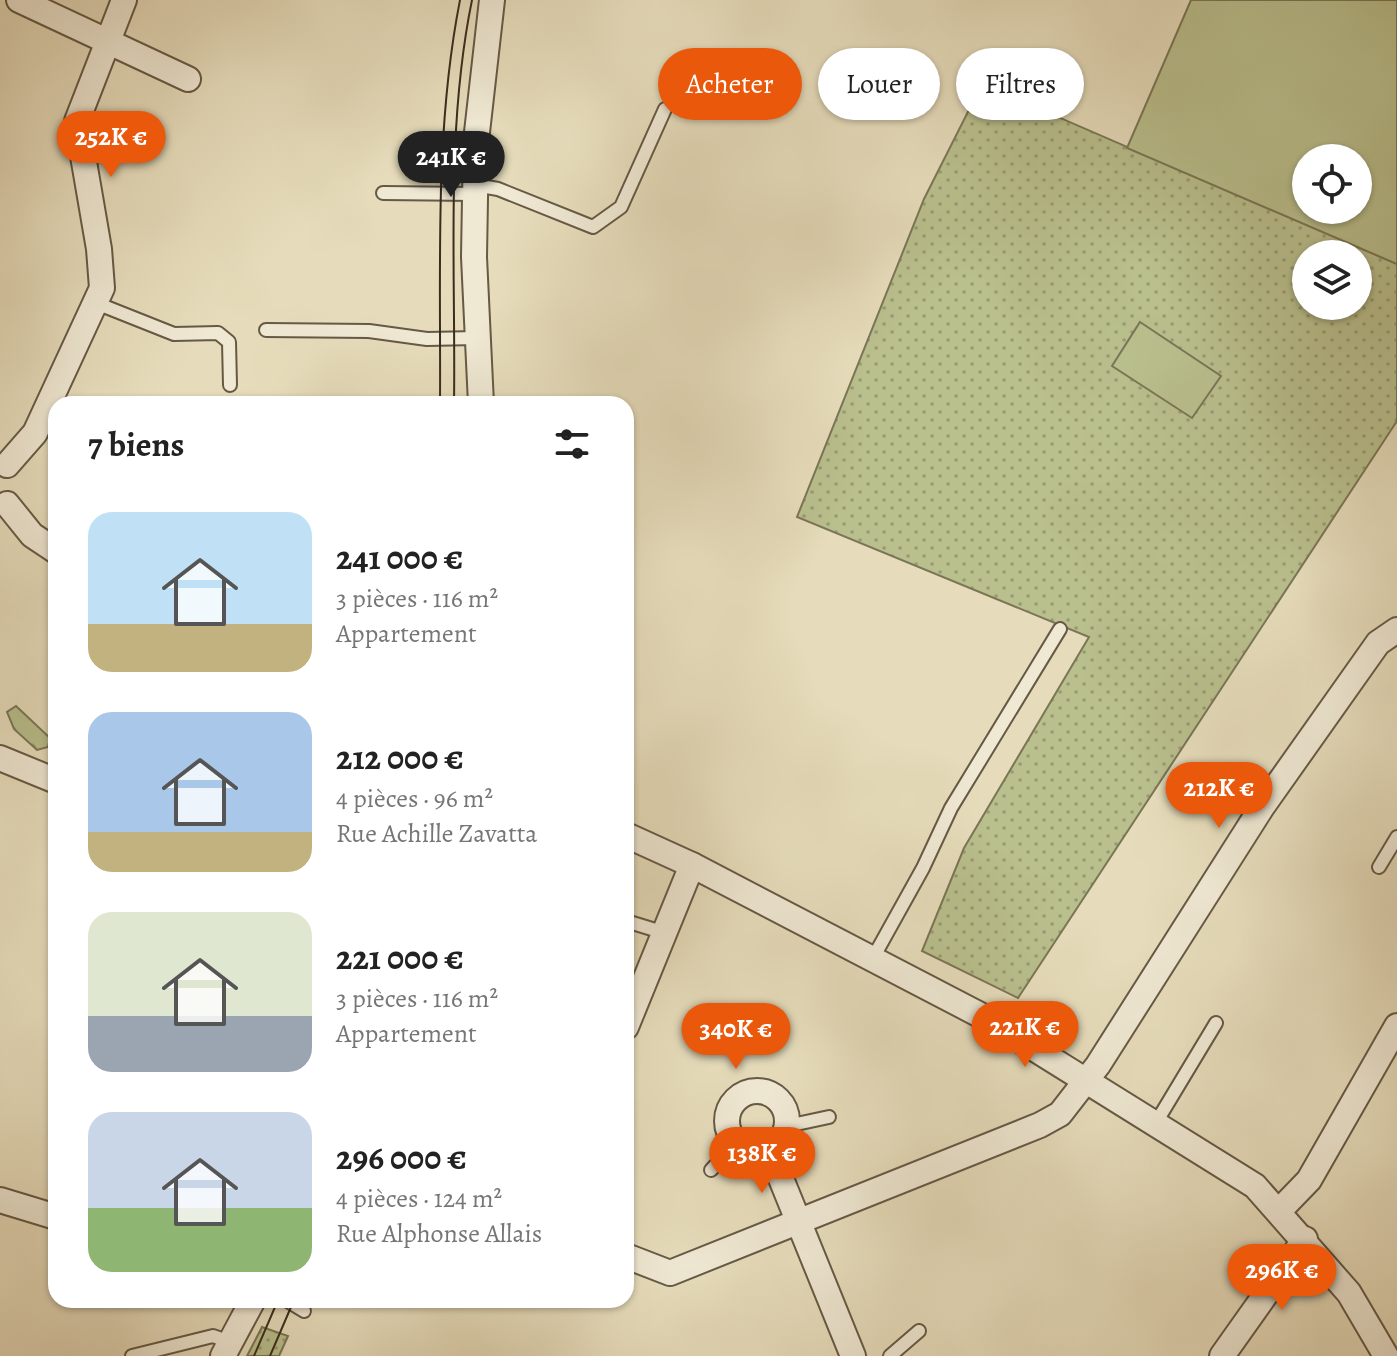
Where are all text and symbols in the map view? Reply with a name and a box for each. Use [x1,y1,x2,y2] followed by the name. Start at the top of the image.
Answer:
[658,48,802,120] chip: Acheter
[818,48,940,120] chip: Louer
[956,48,1084,120] chip: Filtres
[46,111,176,179] pin: 252K €
[75,119,147,154] text: 252K €
[386,131,516,199] pin: 241K €
[416,139,486,174] text: 241K €
[1292,144,1372,320] map controls
[1292,144,1372,224] button: locate
[1292,240,1372,320] button: layers
[88,421,185,468] text: 7 biens
[550,422,594,466] icon: filters
[336,534,463,581] text: 241 000 €
[152,544,248,640] icon: home
[336,581,498,616] text: 3 pièces · 116 m²
[336,616,477,651] text: Appartement
[336,734,464,781] text: 212 000 €
[152,744,248,840] icon: home
[1154,762,1284,830] pin: 212K €
[1184,770,1254,805] text: 212K €
[336,781,493,816] text: 4 pièces · 96 m²
[336,816,537,851] text: Rue Achille Zavatta
[336,934,464,981] text: 221 000 €
[152,944,248,1040] icon: home
[336,981,498,1016] text: 3 pièces · 116 m²
[960,1001,1090,1069] pin: 221K €
[671,1003,801,1071] pin: 340K €
[990,1009,1060,1044] text: 221K €
[699,1011,773,1046] text: 340K €
[336,1016,477,1051] text: Appartement
[697,1127,827,1195] pin: 138K €
[336,1134,467,1181] text: 296 000 €
[727,1135,797,1170] text: 138K €
[152,1144,248,1240] icon: home
[336,1181,502,1216] text: 4 pièces · 124 m²
[336,1216,542,1251] text: Rue Alphonse Allais
[1217,1244,1347,1312] pin: 296K €
[1245,1252,1319,1287] text: 296K €

